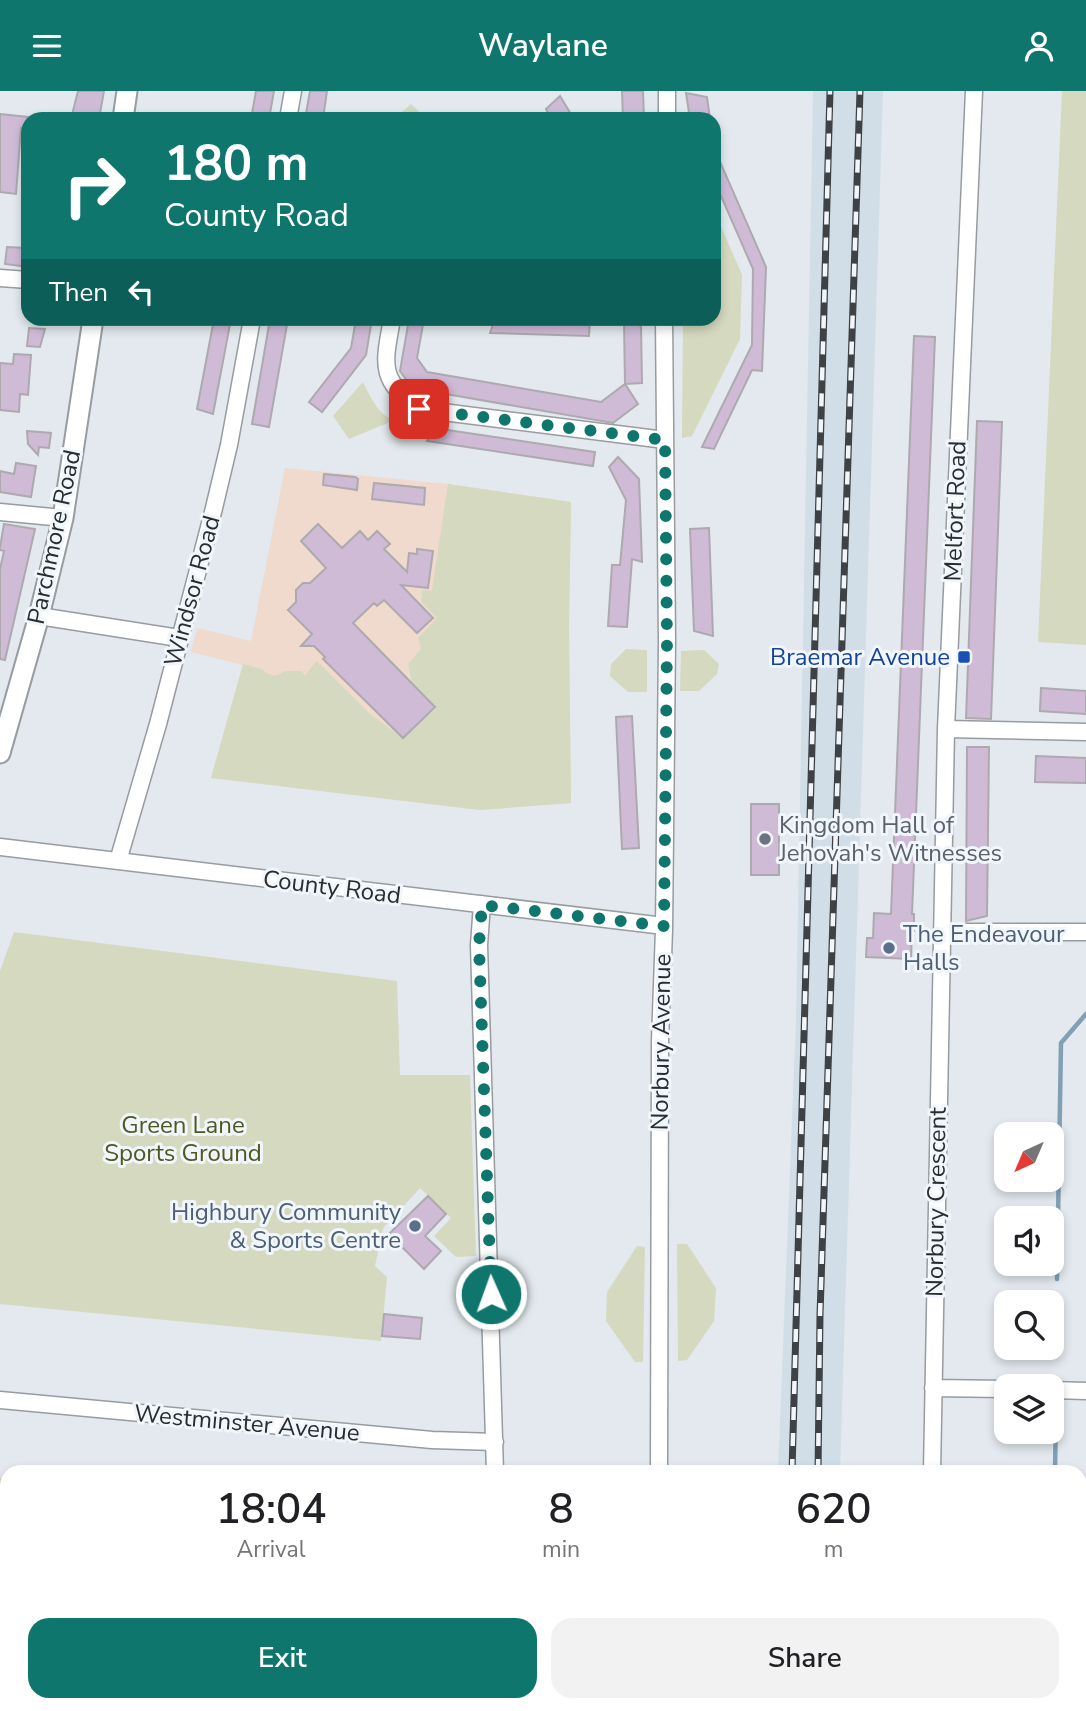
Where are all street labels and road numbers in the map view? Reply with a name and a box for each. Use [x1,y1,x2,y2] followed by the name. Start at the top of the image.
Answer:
[937,440,973,582] street label: Melfort Road
[20,447,88,627] street label: Parchmore Road
[156,512,228,670] street label: Windsor Road
[261,863,403,911] street label: County Road
[643,953,679,1131] street label: Norbury Avenue
[918,1106,954,1297] street label: Norbury Crescent
[133,1397,361,1449] street label: Westminster Avenue

